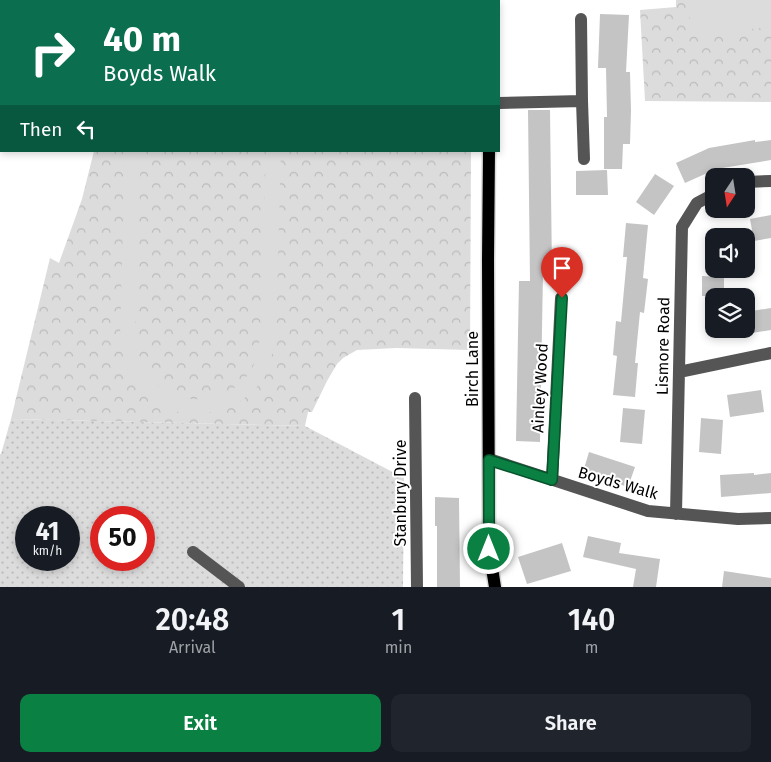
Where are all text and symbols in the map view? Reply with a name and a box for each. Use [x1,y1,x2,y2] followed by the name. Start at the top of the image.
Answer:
[103,18,181,60] text: 40 m
[20,20,85,85] icon: right
[103,60,216,87] text: Boyds Walk
[72,115,100,143] icon: left
[20,118,62,141] text: Then
[705,168,755,218] north arrow
[705,168,755,338] map controls
[705,228,755,278] button: sound
[541,247,583,298] pin
[548,254,576,282] icon: arrive
[705,288,755,338] button: layers
[653,297,673,395] street label: Lismore Road
[463,331,482,407] street label: Birch Lane
[528,343,552,433] street label: Ainley Wood
[391,439,410,547] street label: Stanbury Drive
[576,463,661,504] street label: Boyds Walk
[90,506,155,571] speed limit sign: 50
[36,517,59,547] text: 41
[462,522,514,574] position arrow
[33,544,62,558] text: km/h
[155,602,229,638] text: 20:48
[392,602,405,638] text: 1
[568,602,616,638] text: 140
[169,638,216,657] text: Arrival
[385,638,412,657] text: min
[585,638,598,657] text: m
[20,694,381,752] button: Exit
[391,694,751,752] button: Share

